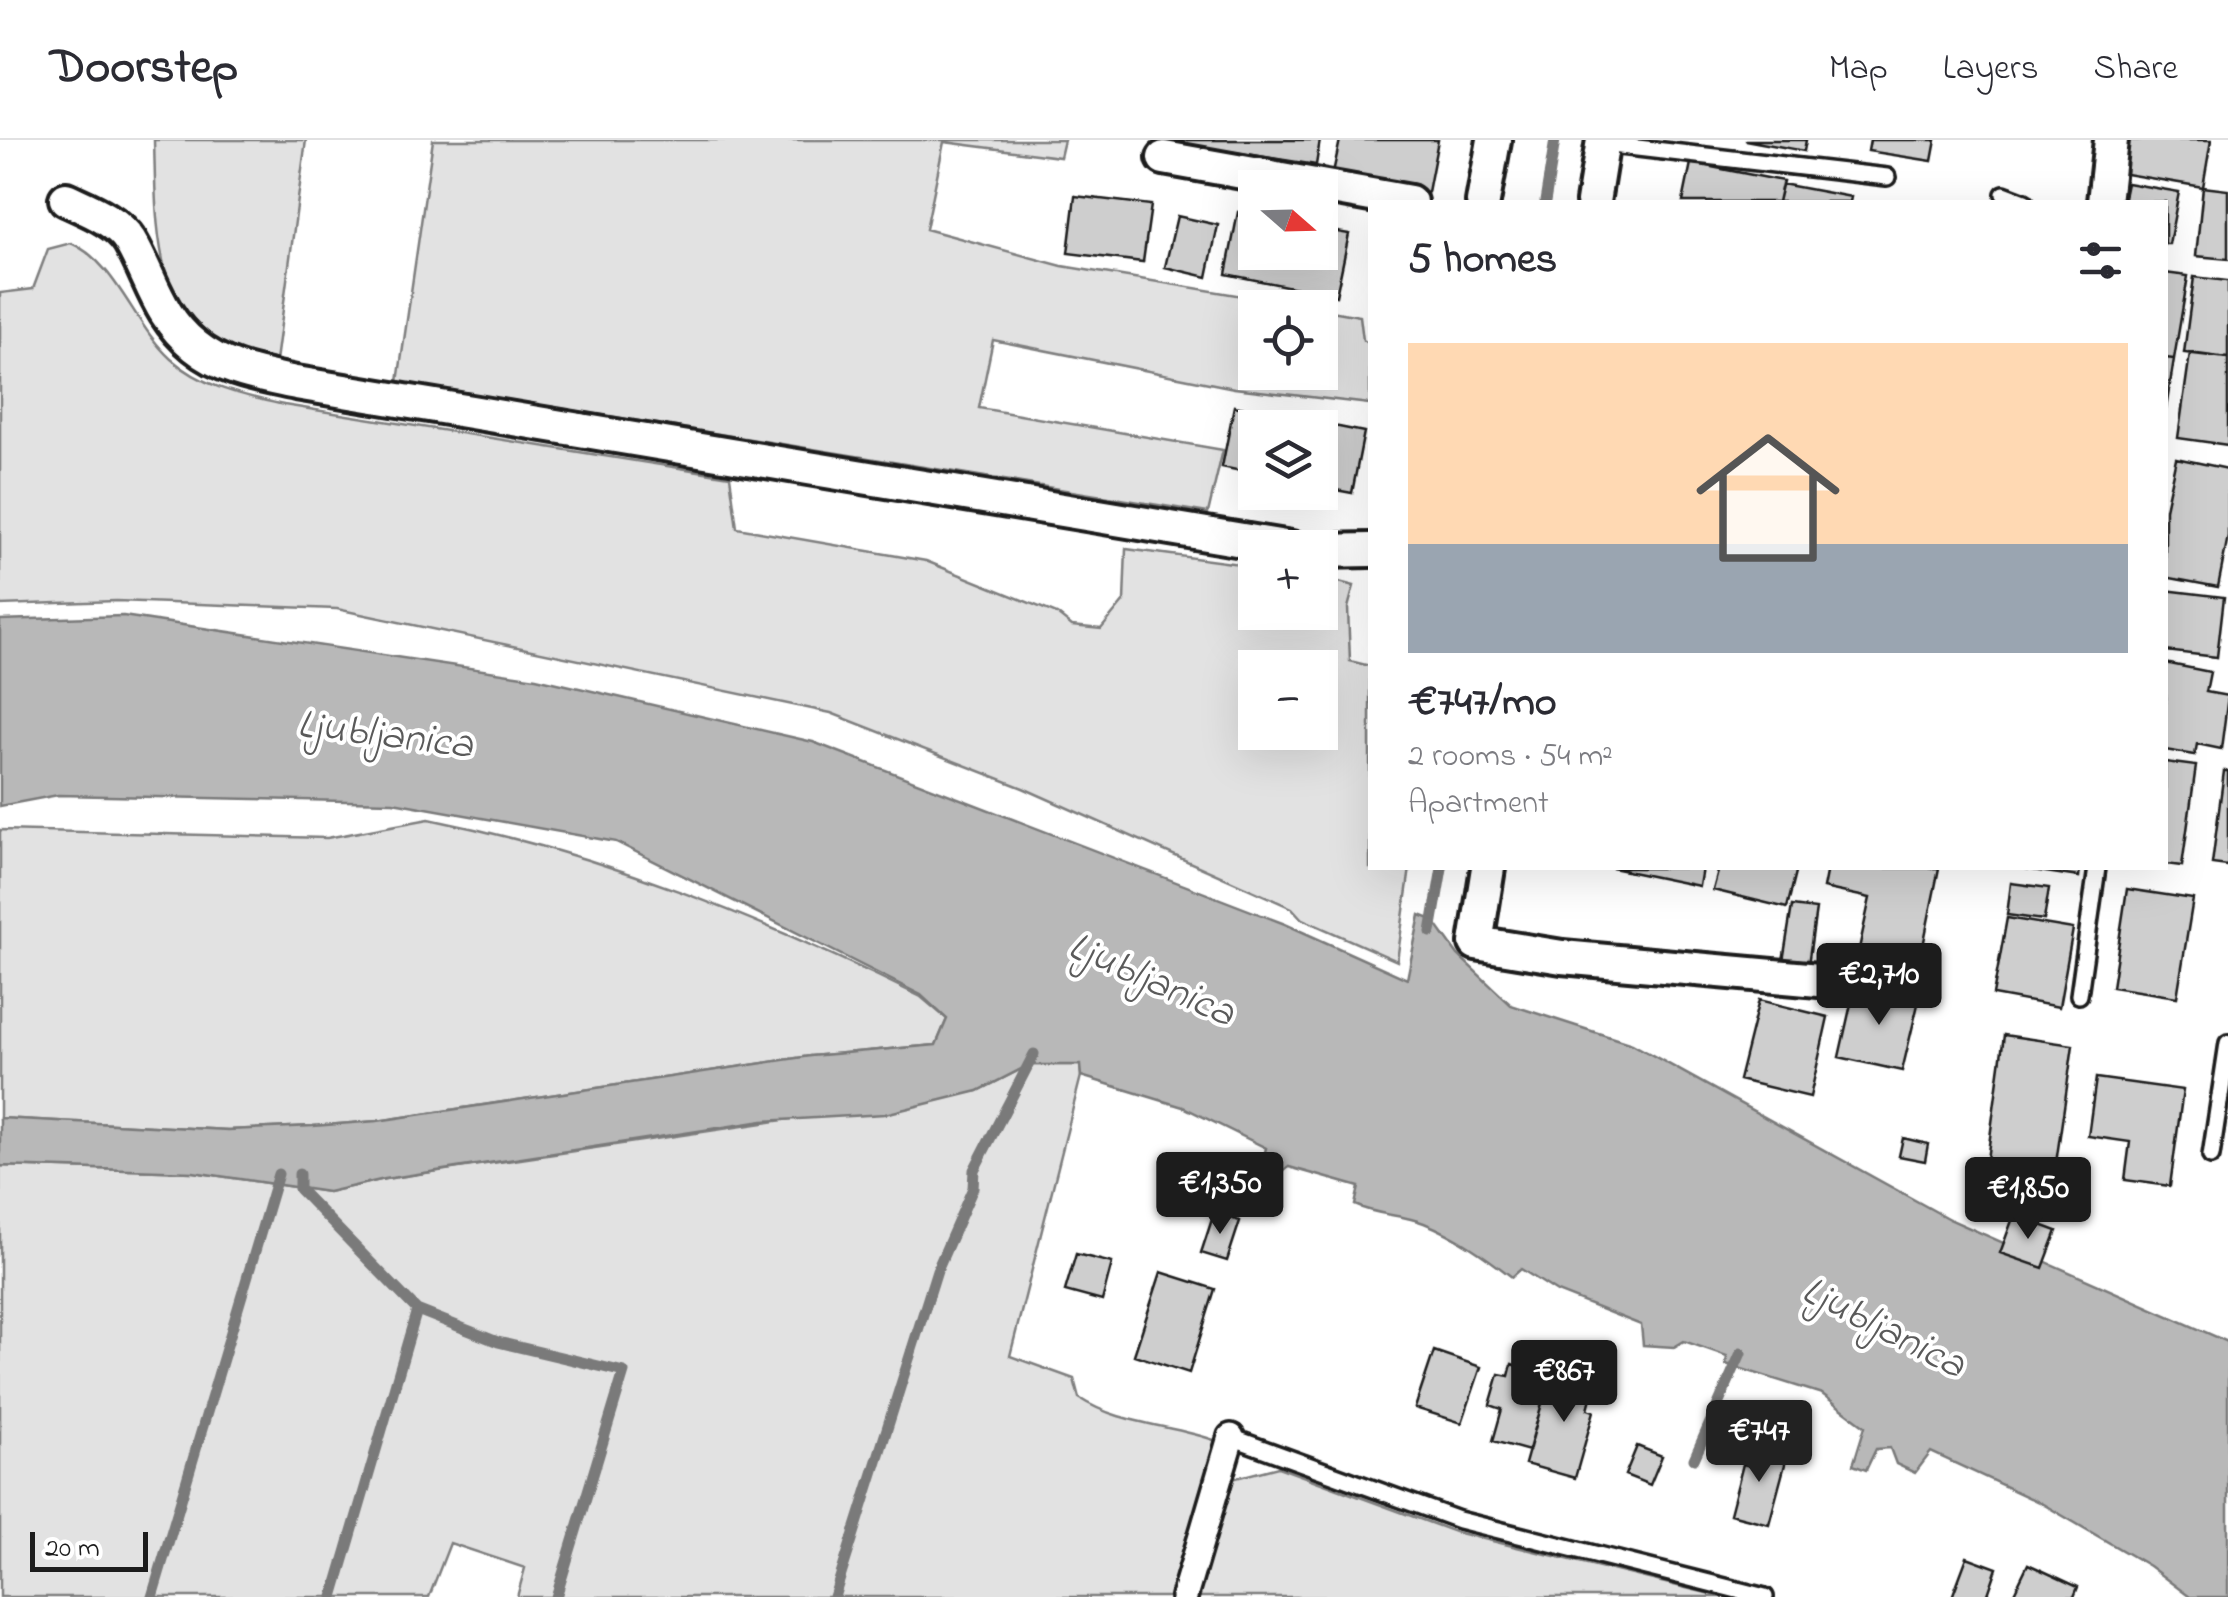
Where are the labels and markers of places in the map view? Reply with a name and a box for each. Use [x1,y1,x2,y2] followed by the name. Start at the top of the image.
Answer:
[1798,943,1960,1028] pin: €2,710
[1139,1152,1301,1237] pin: €1,350
[1947,1157,2109,1242] pin: €1,850
[1505,1340,1623,1425] pin: €867
[1700,1400,1818,1485] pin: €747

